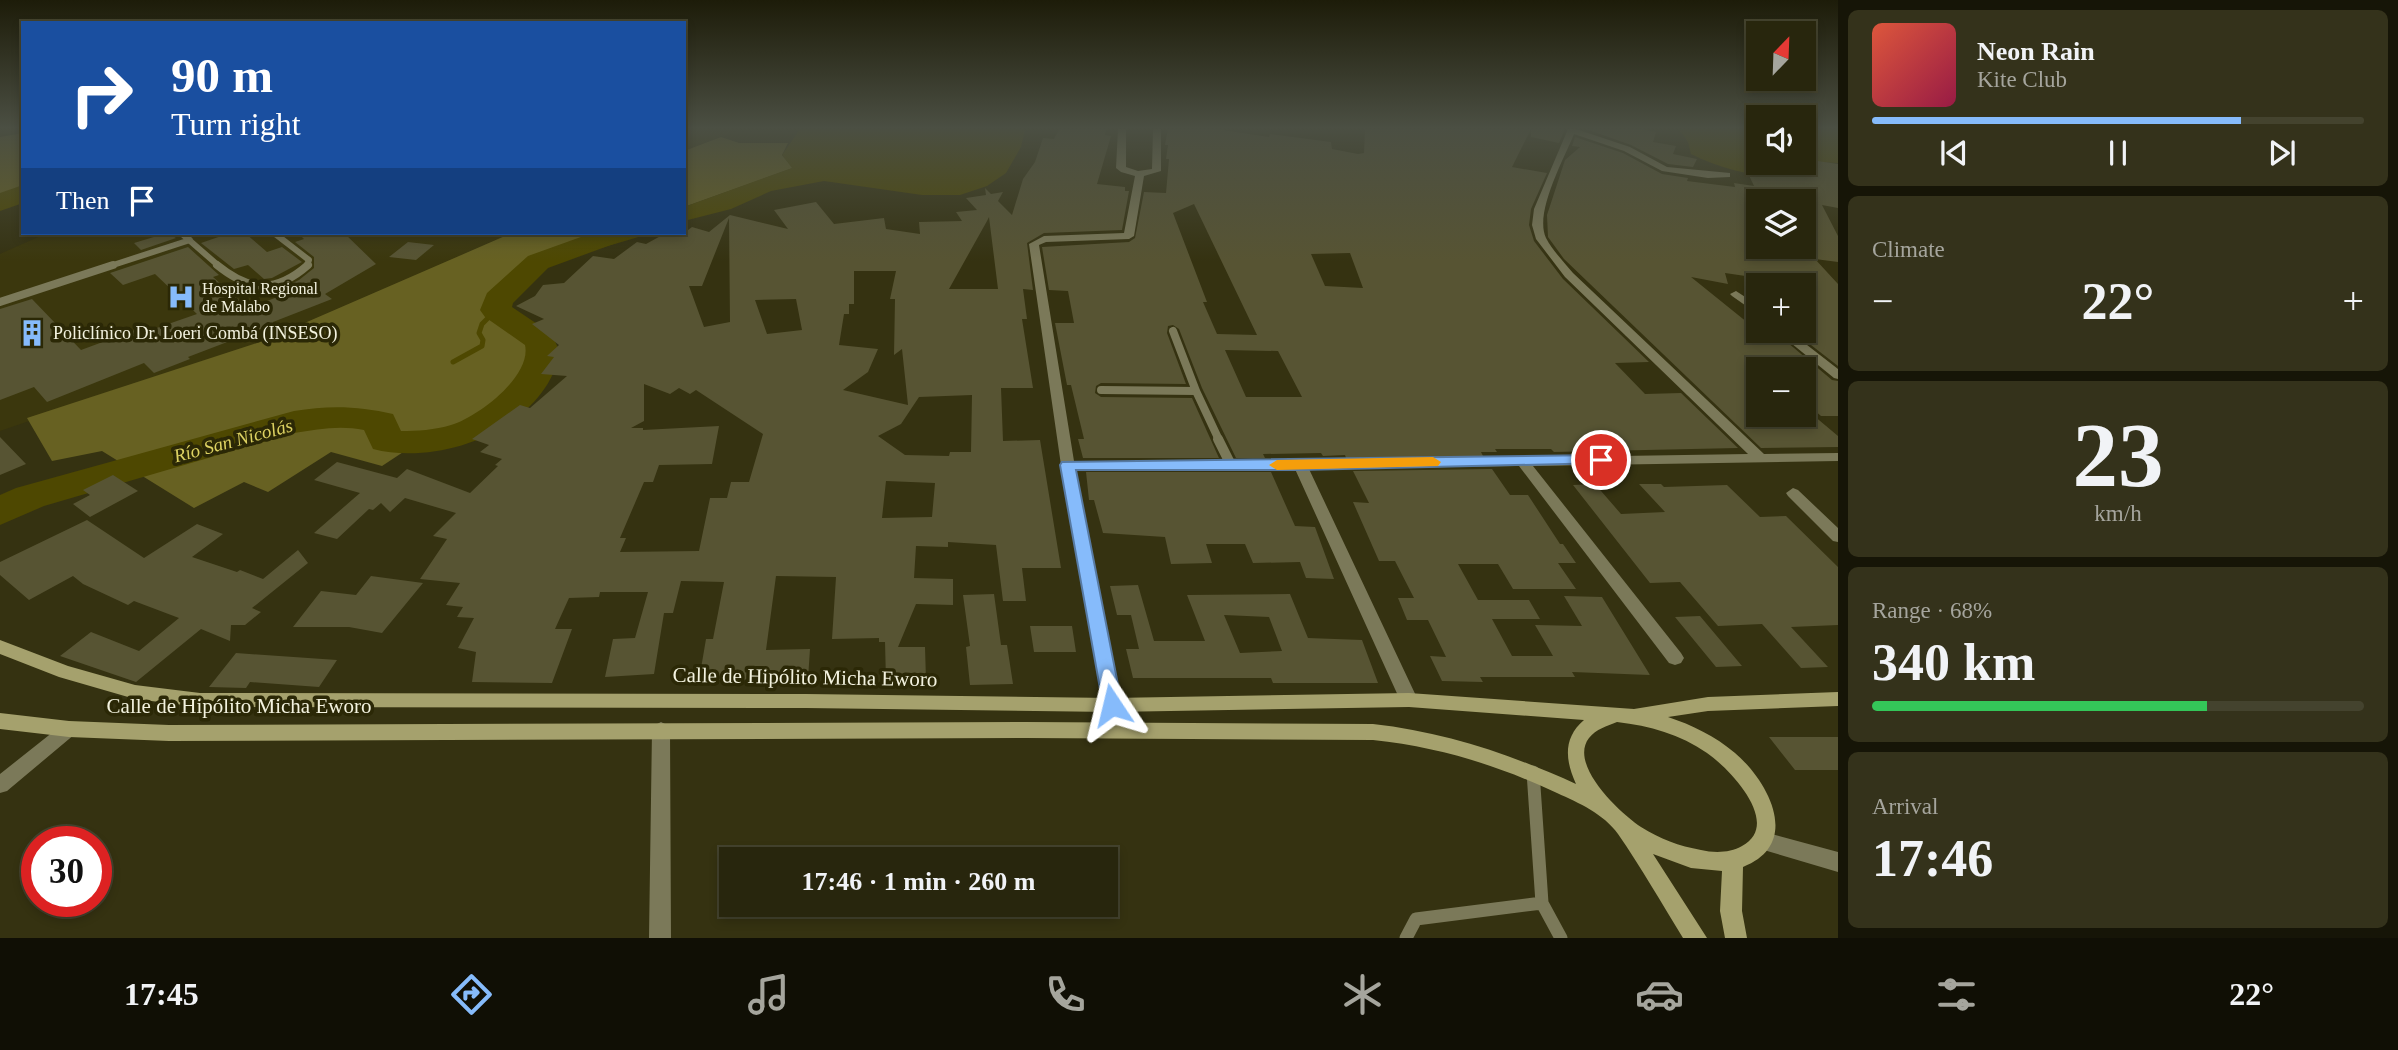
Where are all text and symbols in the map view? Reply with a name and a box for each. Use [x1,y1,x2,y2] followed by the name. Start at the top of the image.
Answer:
[1746,21,1816,91] north arrow
[1746,21,1816,427] map controls
[1977,37,2095,66] text: Neon Rain
[171,48,273,103] text: 90 m
[56,49,147,140] icon: right
[1977,67,2067,92] text: Kite Club
[1746,105,1816,175] button: sound
[171,106,301,142] text: Turn right
[1935,134,1973,172] icon: previous
[2099,134,2137,172] icon: pause
[2263,134,2301,172] icon: next
[123,182,161,220] icon: arrive
[56,186,109,215] text: Then
[1746,189,1816,259] button: layers
[1872,237,1945,262] text: Climate
[1746,273,1816,343] button: +
[2082,273,2154,330] text: 22°
[202,280,319,315] place label: Hospital Regional de Malabo
[1872,280,1893,322] text: −
[2343,280,2364,322] text: +
[166,282,196,312] hospital icon: Hospital Regional de Malabo
[17,318,47,348] building icon: Policlínico Dr. Loeri Combá (INSESO)
[53,323,337,344] place label: Policlínico Dr. Loeri Combá (INSESO)
[1746,357,1816,427] button: −
[2073,405,2164,506] text: 23
[170,414,295,467] water label: Río San Nicolás
[1571,430,1631,490] pin
[1582,441,1620,479] icon: arrive
[2094,501,2142,526] text: km/h
[1872,598,1992,623] text: Range · 68%
[1872,634,2035,691] text: 340 km
[672,663,938,691] street label: Calle de Hipólito Micha Eworo
[1075,668,1149,742] position arrow
[107,694,371,718] street label: Calle de Hipólito Micha Eworo
[1872,794,1938,819] text: Arrival
[21,826,112,917] speed limit sign: 30
[1872,830,1993,887] text: 17:46
[802,867,1036,896] text: 17:46 · 1 min · 260 m
[447,970,496,1019] icon: directions
[744,970,793,1019] icon: music
[1041,970,1090,1019] icon: phone
[1338,970,1387,1019] icon: climate
[1635,970,1684,1019] icon: car
[1932,970,1981,1019] icon: filters
[124,976,199,1012] text: 17:45
[2229,976,2274,1012] text: 22°

